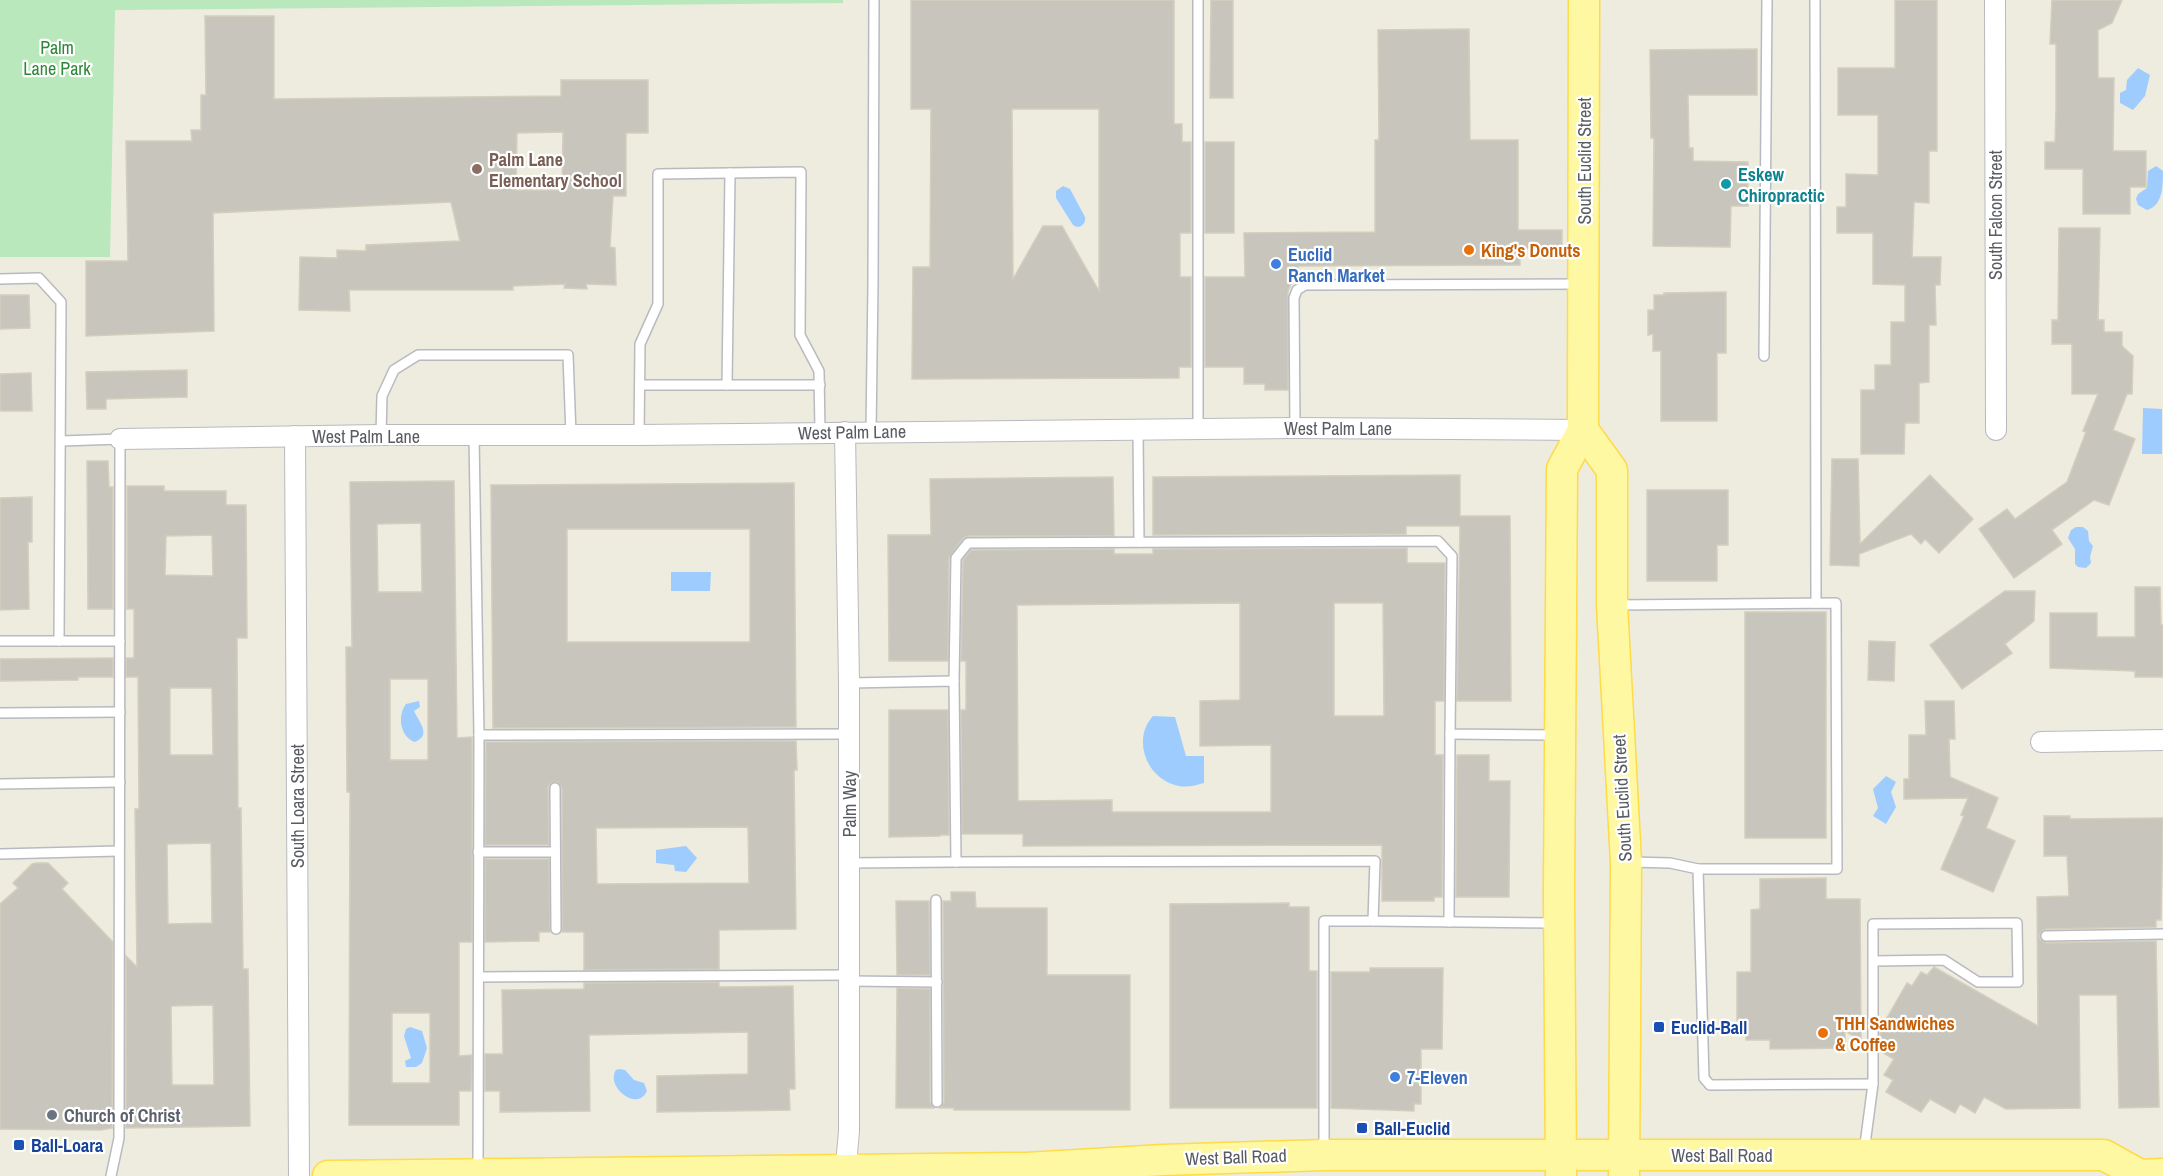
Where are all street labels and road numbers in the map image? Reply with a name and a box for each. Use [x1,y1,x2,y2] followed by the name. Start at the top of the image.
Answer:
[1572,97,1597,225] street label: South Euclid Street
[1983,150,2008,280] street label: South Falcon Street
[1284,416,1392,441] street label: West Palm Lane
[798,419,906,445] street label: West Palm Lane
[312,424,420,449] street label: West Palm Lane
[1606,734,1638,862] street label: South Euclid Street
[285,744,310,868] street label: South Loara Street
[837,770,862,837] street label: Palm Way
[1185,1143,1287,1171] street label: West Ball Road
[1671,1143,1773,1168] street label: West Ball Road

